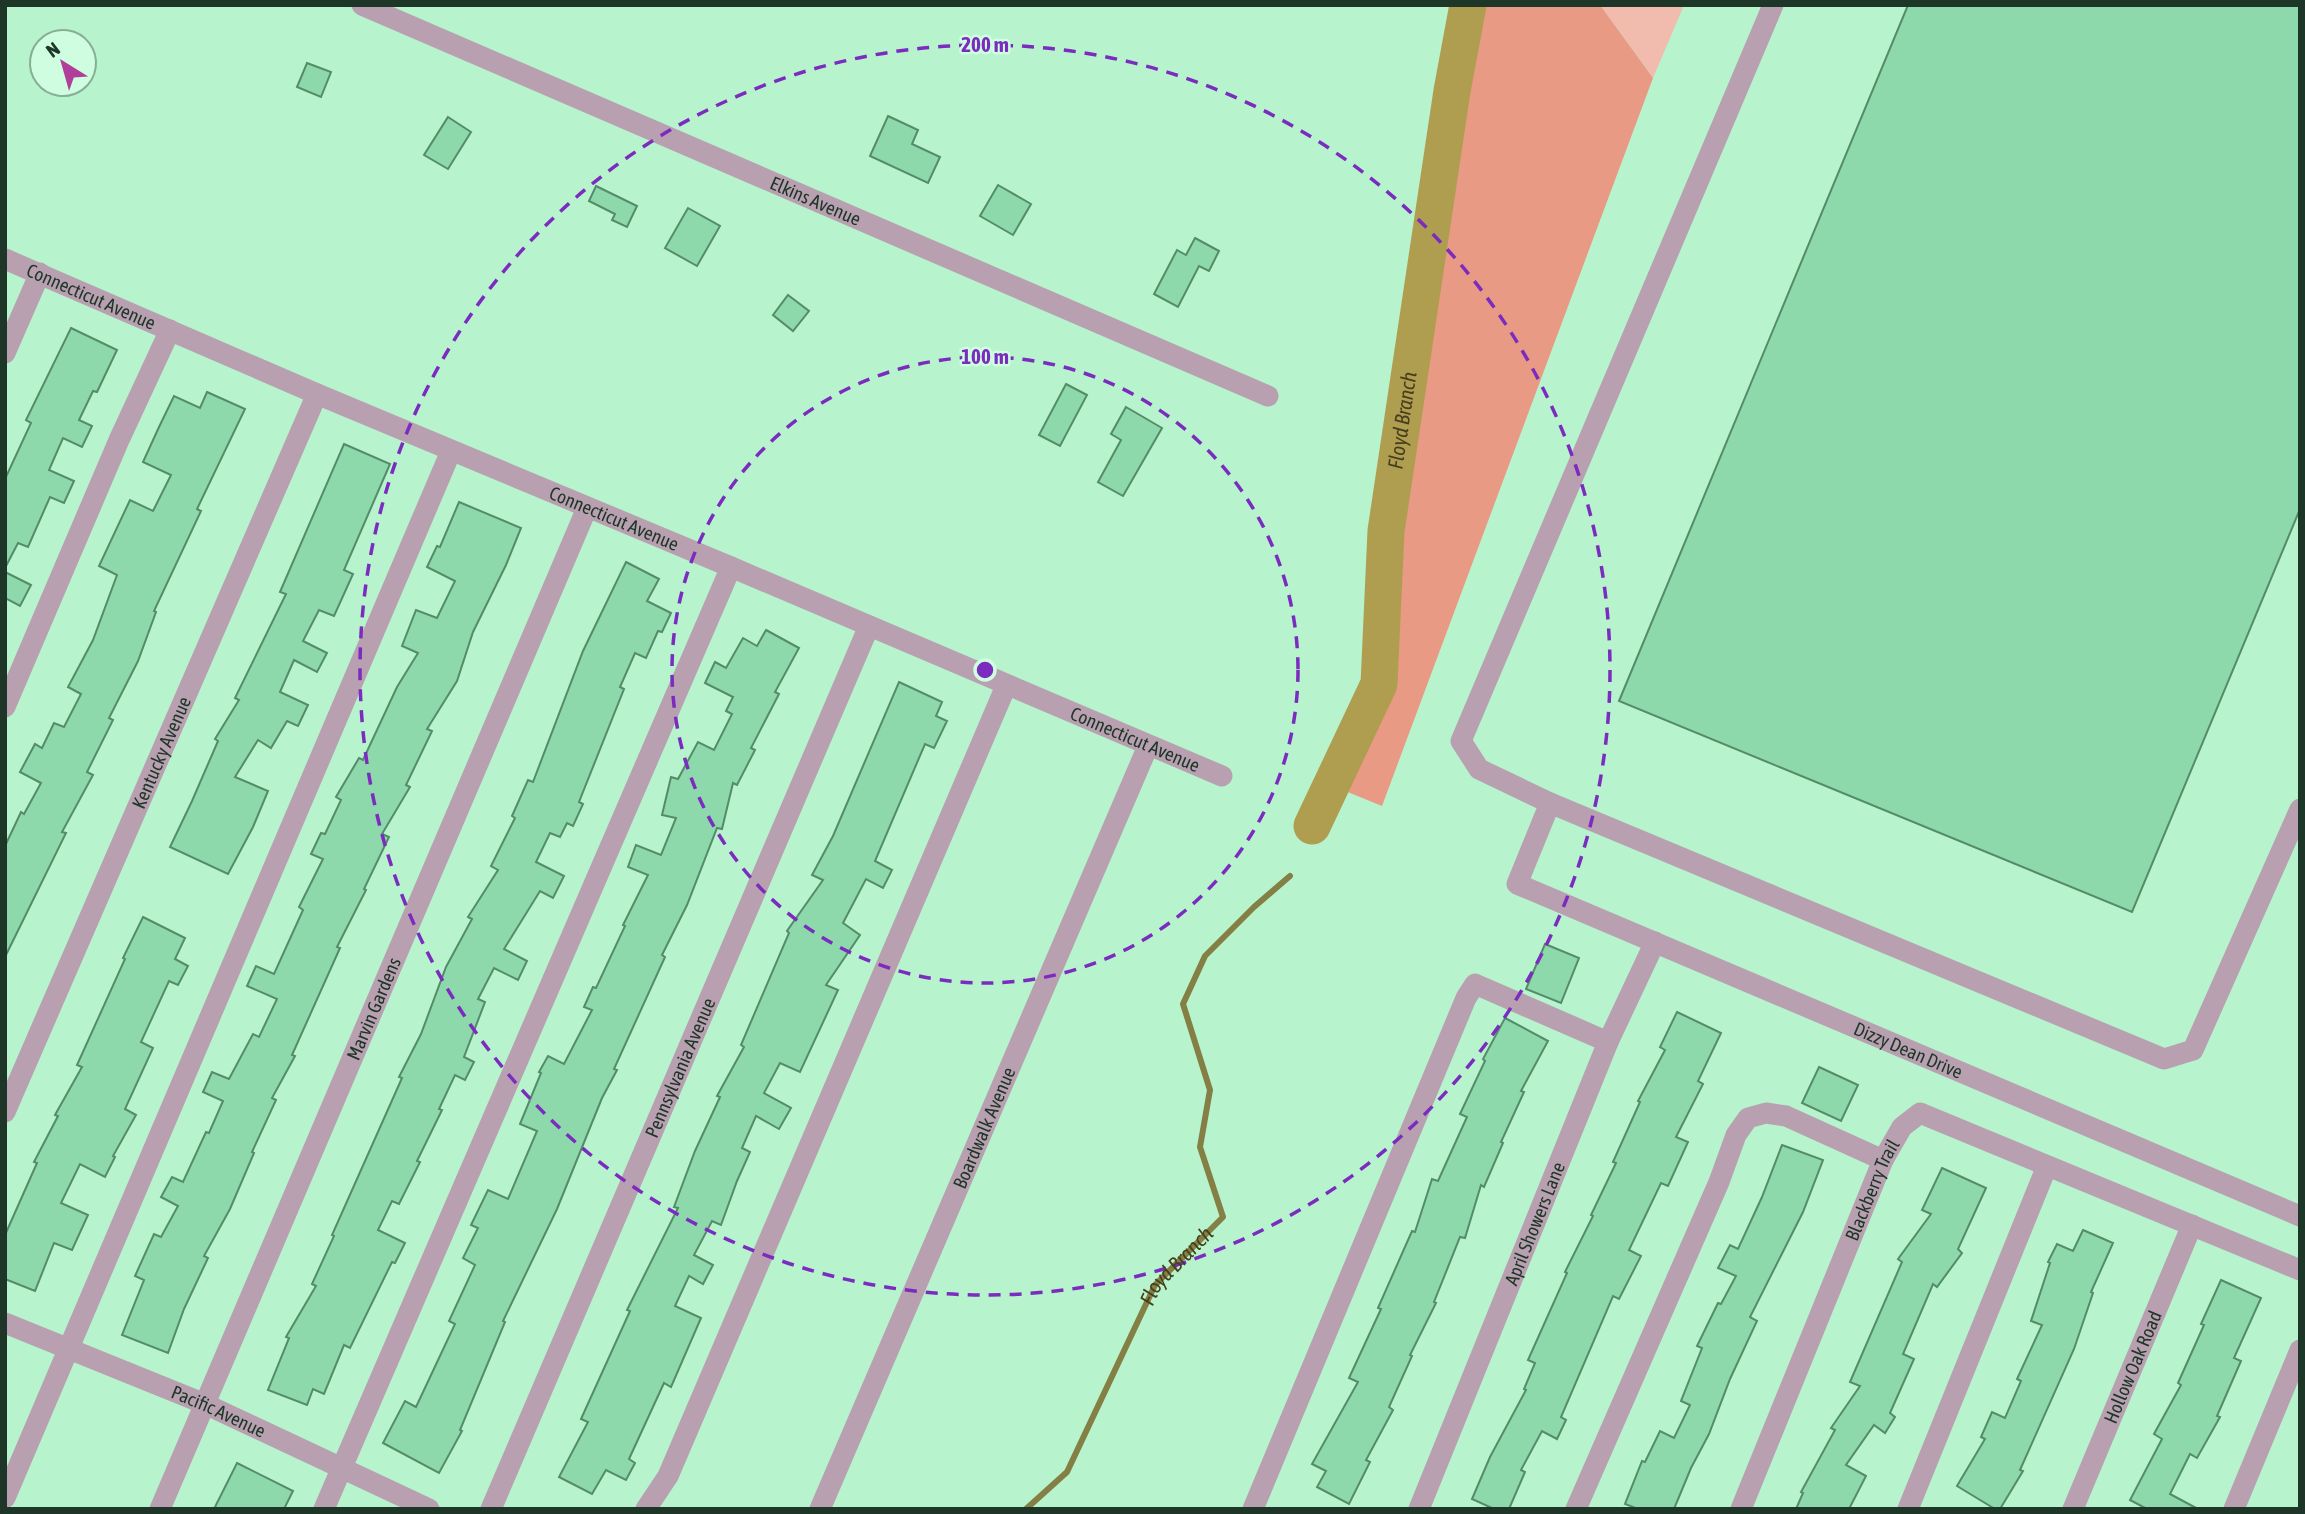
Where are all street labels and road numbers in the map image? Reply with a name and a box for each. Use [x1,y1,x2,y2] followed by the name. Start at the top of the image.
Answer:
[767,172,864,230] street label: Elkins Avenue
[23,259,159,334] street label: Connecticut Avenue
[546,481,682,555] street label: Connecticut Avenue
[127,693,195,812] street label: Kentucky Avenue
[1067,702,1203,776] street label: Connecticut Avenue
[342,954,405,1063] street label: Marvin Gardens
[640,995,719,1141] street label: Pennsylvania Avenue
[1851,1017,1966,1083] street label: Dizzy Dean Drive
[948,1064,1020,1192] street label: Boardwalk Avenue
[1840,1135,1904,1244] street label: Blackberry Trail
[1500,1159,1569,1288] street label: April Showers Lane
[2099,1307,2166,1426] street label: Hollow Oak Road
[168,1381,269,1442] street label: Pacific Avenue

